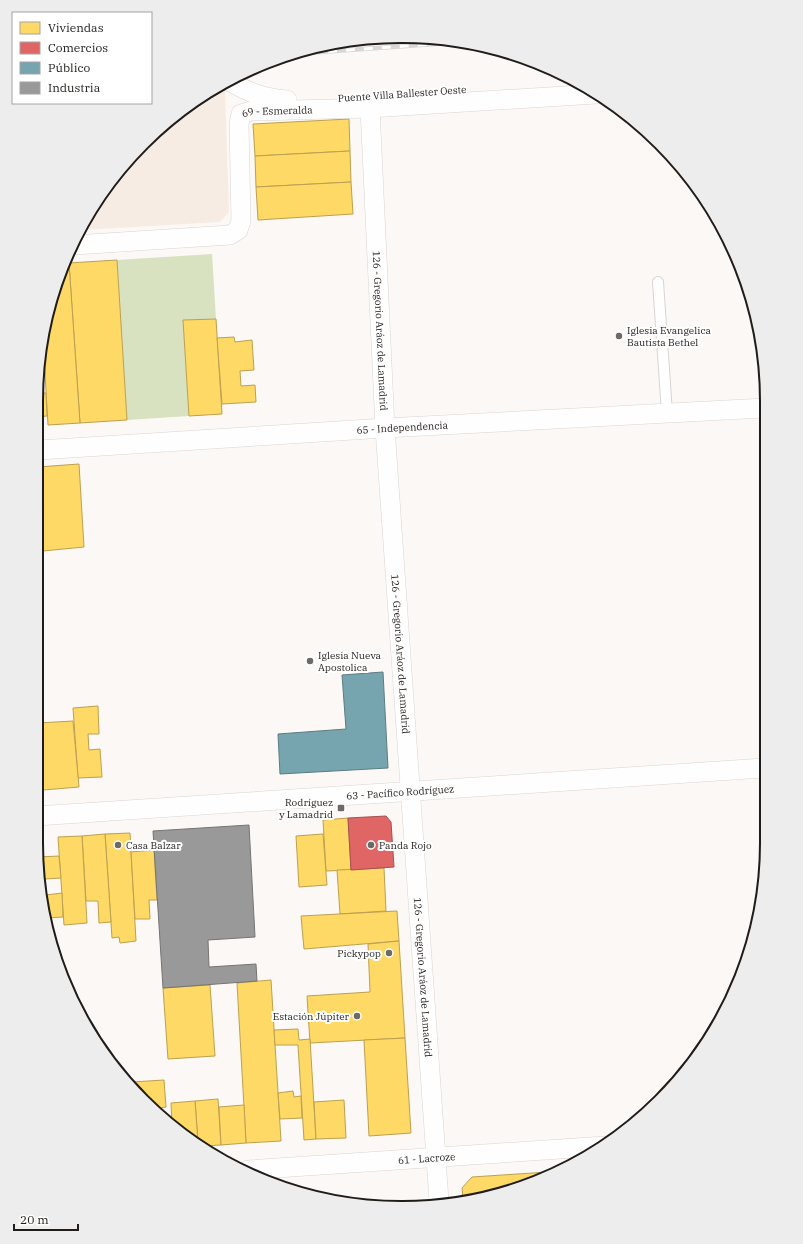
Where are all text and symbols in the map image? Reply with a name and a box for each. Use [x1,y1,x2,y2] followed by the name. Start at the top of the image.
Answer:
[12,12,152,104] legend
[48,20,104,35] text: Viviendas
[48,40,108,55] text: Comercios
[48,60,91,75] text: Público
[48,80,101,95] text: Industria
[337,83,467,105] street label: Puente Villa Ballester Oeste
[240,103,313,120] street label: 69 - Esmeralda
[370,251,391,411] street label: 126 - Gregorio Aráoz de Lamadrid
[627,324,712,349] place label: Iglesia Evangelica Bautista Bethel
[614,331,624,341] marker: Iglesia Evangelica Bautista Bethel
[356,418,449,436] street label: 65 - Independencia
[389,574,413,734] street label: 126 - Gregorio Aráoz de Lamadrid
[318,649,382,674] place label: Iglesia Nueva Apostolica
[305,656,315,666] marker: Iglesia Nueva Apostolica
[346,782,454,802] street label: 63 - Pacífico Rodríguez
[279,796,333,821] place label: Rodríguez y Lamadrid
[336,803,346,813] marker: Rodríguez y Lamadrid
[126,839,181,852] place label: Casa Balzar
[379,839,432,852] place label: Panda Rojo
[113,840,123,850] marker: Casa Balzar
[366,840,376,850] marker: Panda Rojo
[411,897,435,1058] street label: 126 - Gregorio Aráoz de Lamadrid
[337,947,381,960] place label: Pickypop
[384,948,394,958] marker: Pickypop
[273,1010,350,1023] place label: Estación Júpiter
[352,1011,362,1021] marker: Estación Júpiter
[397,1150,456,1166] street label: 61 - Lacroze
[14,1206,78,1232] scale bar
[20,1212,49,1227] text: 20 m

